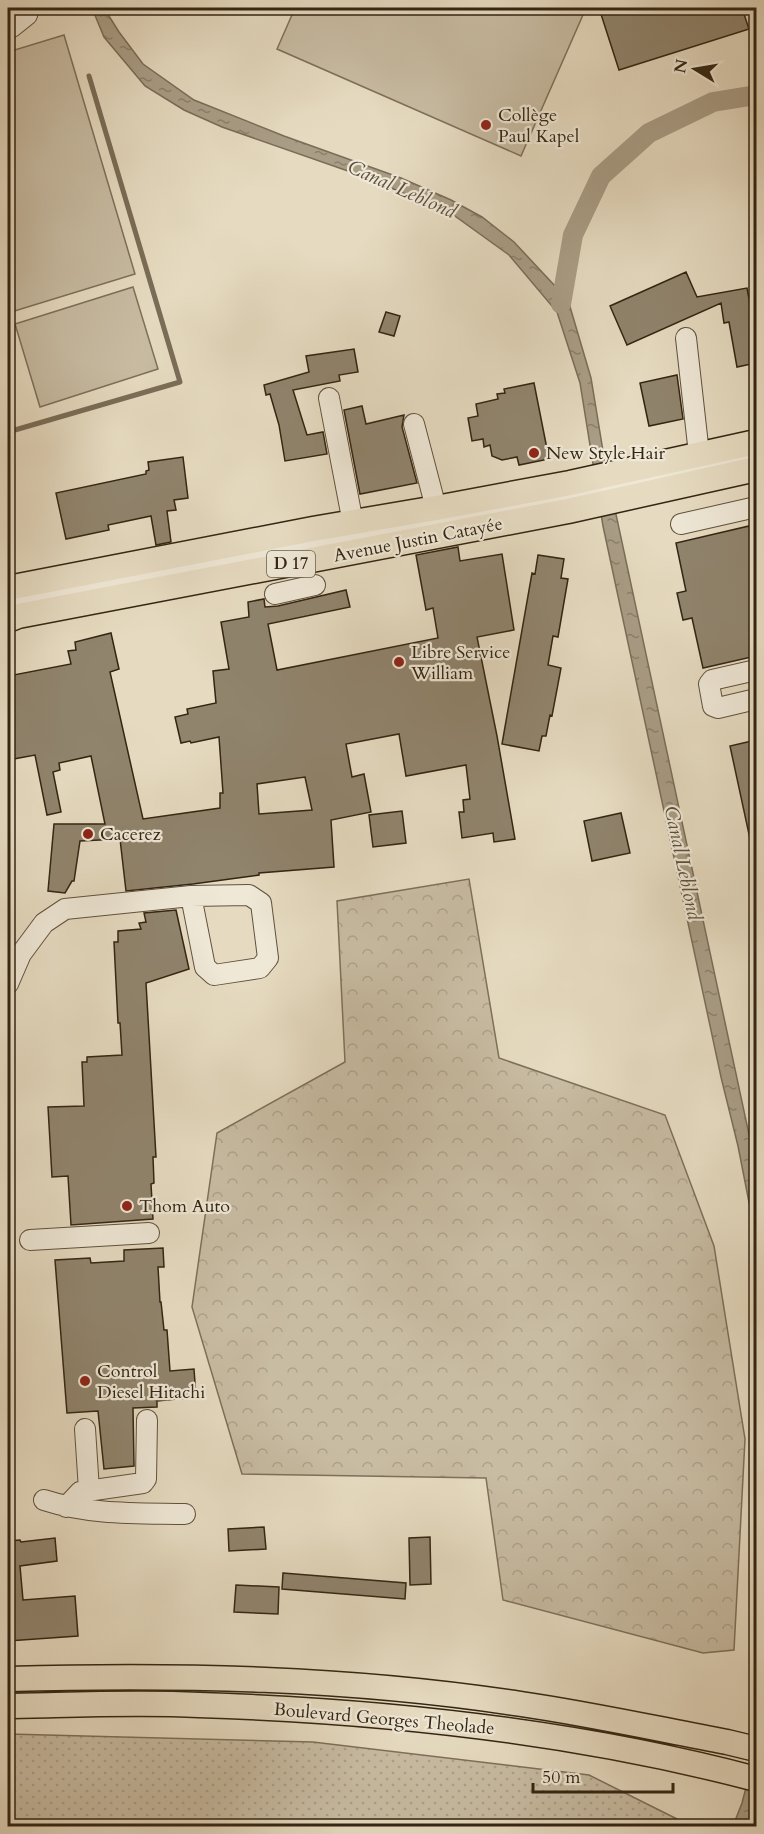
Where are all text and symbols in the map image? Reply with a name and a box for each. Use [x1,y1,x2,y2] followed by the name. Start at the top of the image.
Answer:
[665,39,725,99] north arrow
[669,57,693,75] text: N
[498,103,580,149] place label: Collège Paul Kapel
[479,118,493,132] marker: Collège Paul Kapel
[343,153,462,226] water label: Canal Leblond
[546,441,665,466] place label: New Style Hair
[527,446,541,460] marker: New Style Hair
[331,511,505,569] street label: Avenue Justin Catayée
[267,551,315,577] road number: D 17
[410,640,511,686] place label: Libre Service William
[392,655,406,669] marker: Libre Service William
[658,803,709,924] water label: Canal Leblond
[100,822,161,847] place label: Cacerez
[81,827,95,841] marker: Cacerez
[139,1194,230,1219] place label: Thom Auto
[120,1199,134,1213] marker: Thom Auto
[97,1359,205,1405] place label: Control Diesel Hitachi
[78,1374,92,1388] marker: Control Diesel Hitachi
[273,1697,495,1741] street label: Boulevard Georges Theolade
[533,1756,672,1794] scale bar
[542,1765,581,1790] text: 50 m

